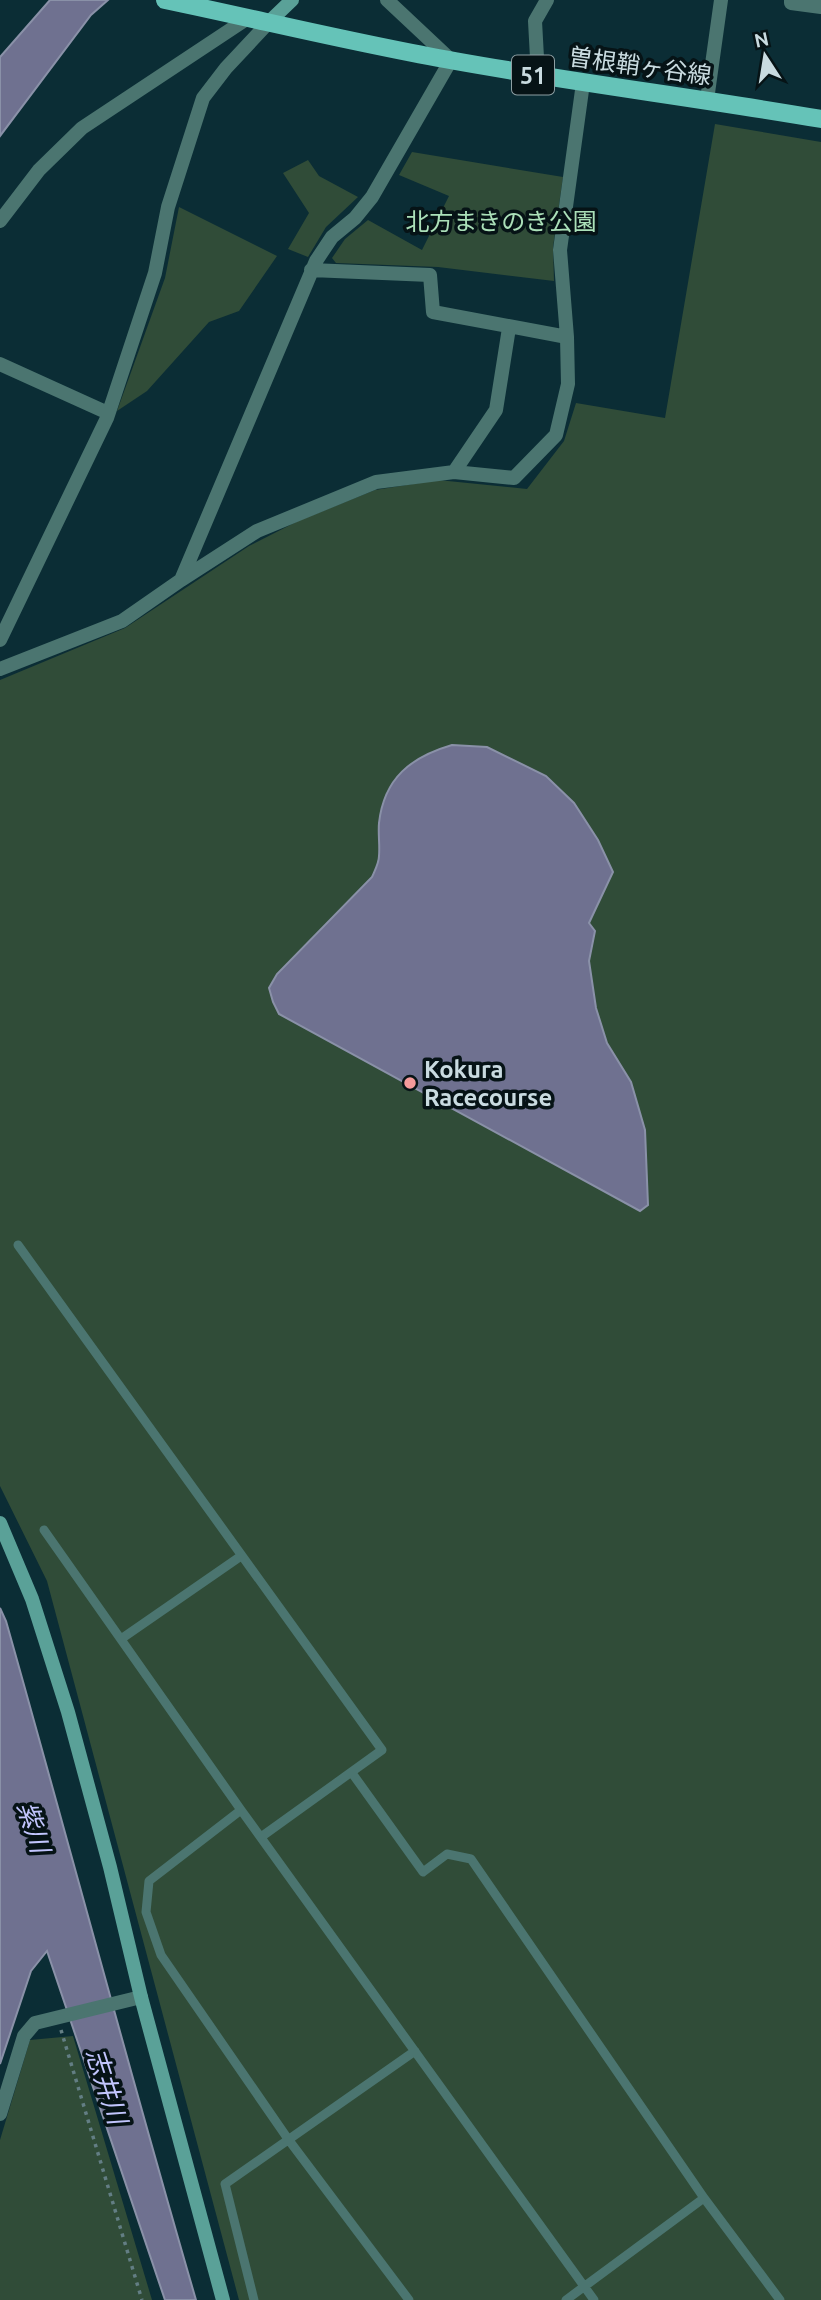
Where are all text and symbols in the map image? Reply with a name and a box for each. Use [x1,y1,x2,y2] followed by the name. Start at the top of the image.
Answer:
[730,21,800,91] north arrow
[752,27,771,52] text: N
[567,43,713,89] street label: 曽根鞘ヶ谷線
[512,55,554,94] road number: 51
[405,208,597,235] park label: 北方まきのき公園
[424,1056,552,1111] place label: Kokura Racecourse
[402,1075,418,1091] marker: Kokura Racecourse
[13,1798,56,1859] water label: 紫川
[81,2044,134,2130] water label: 志井川

